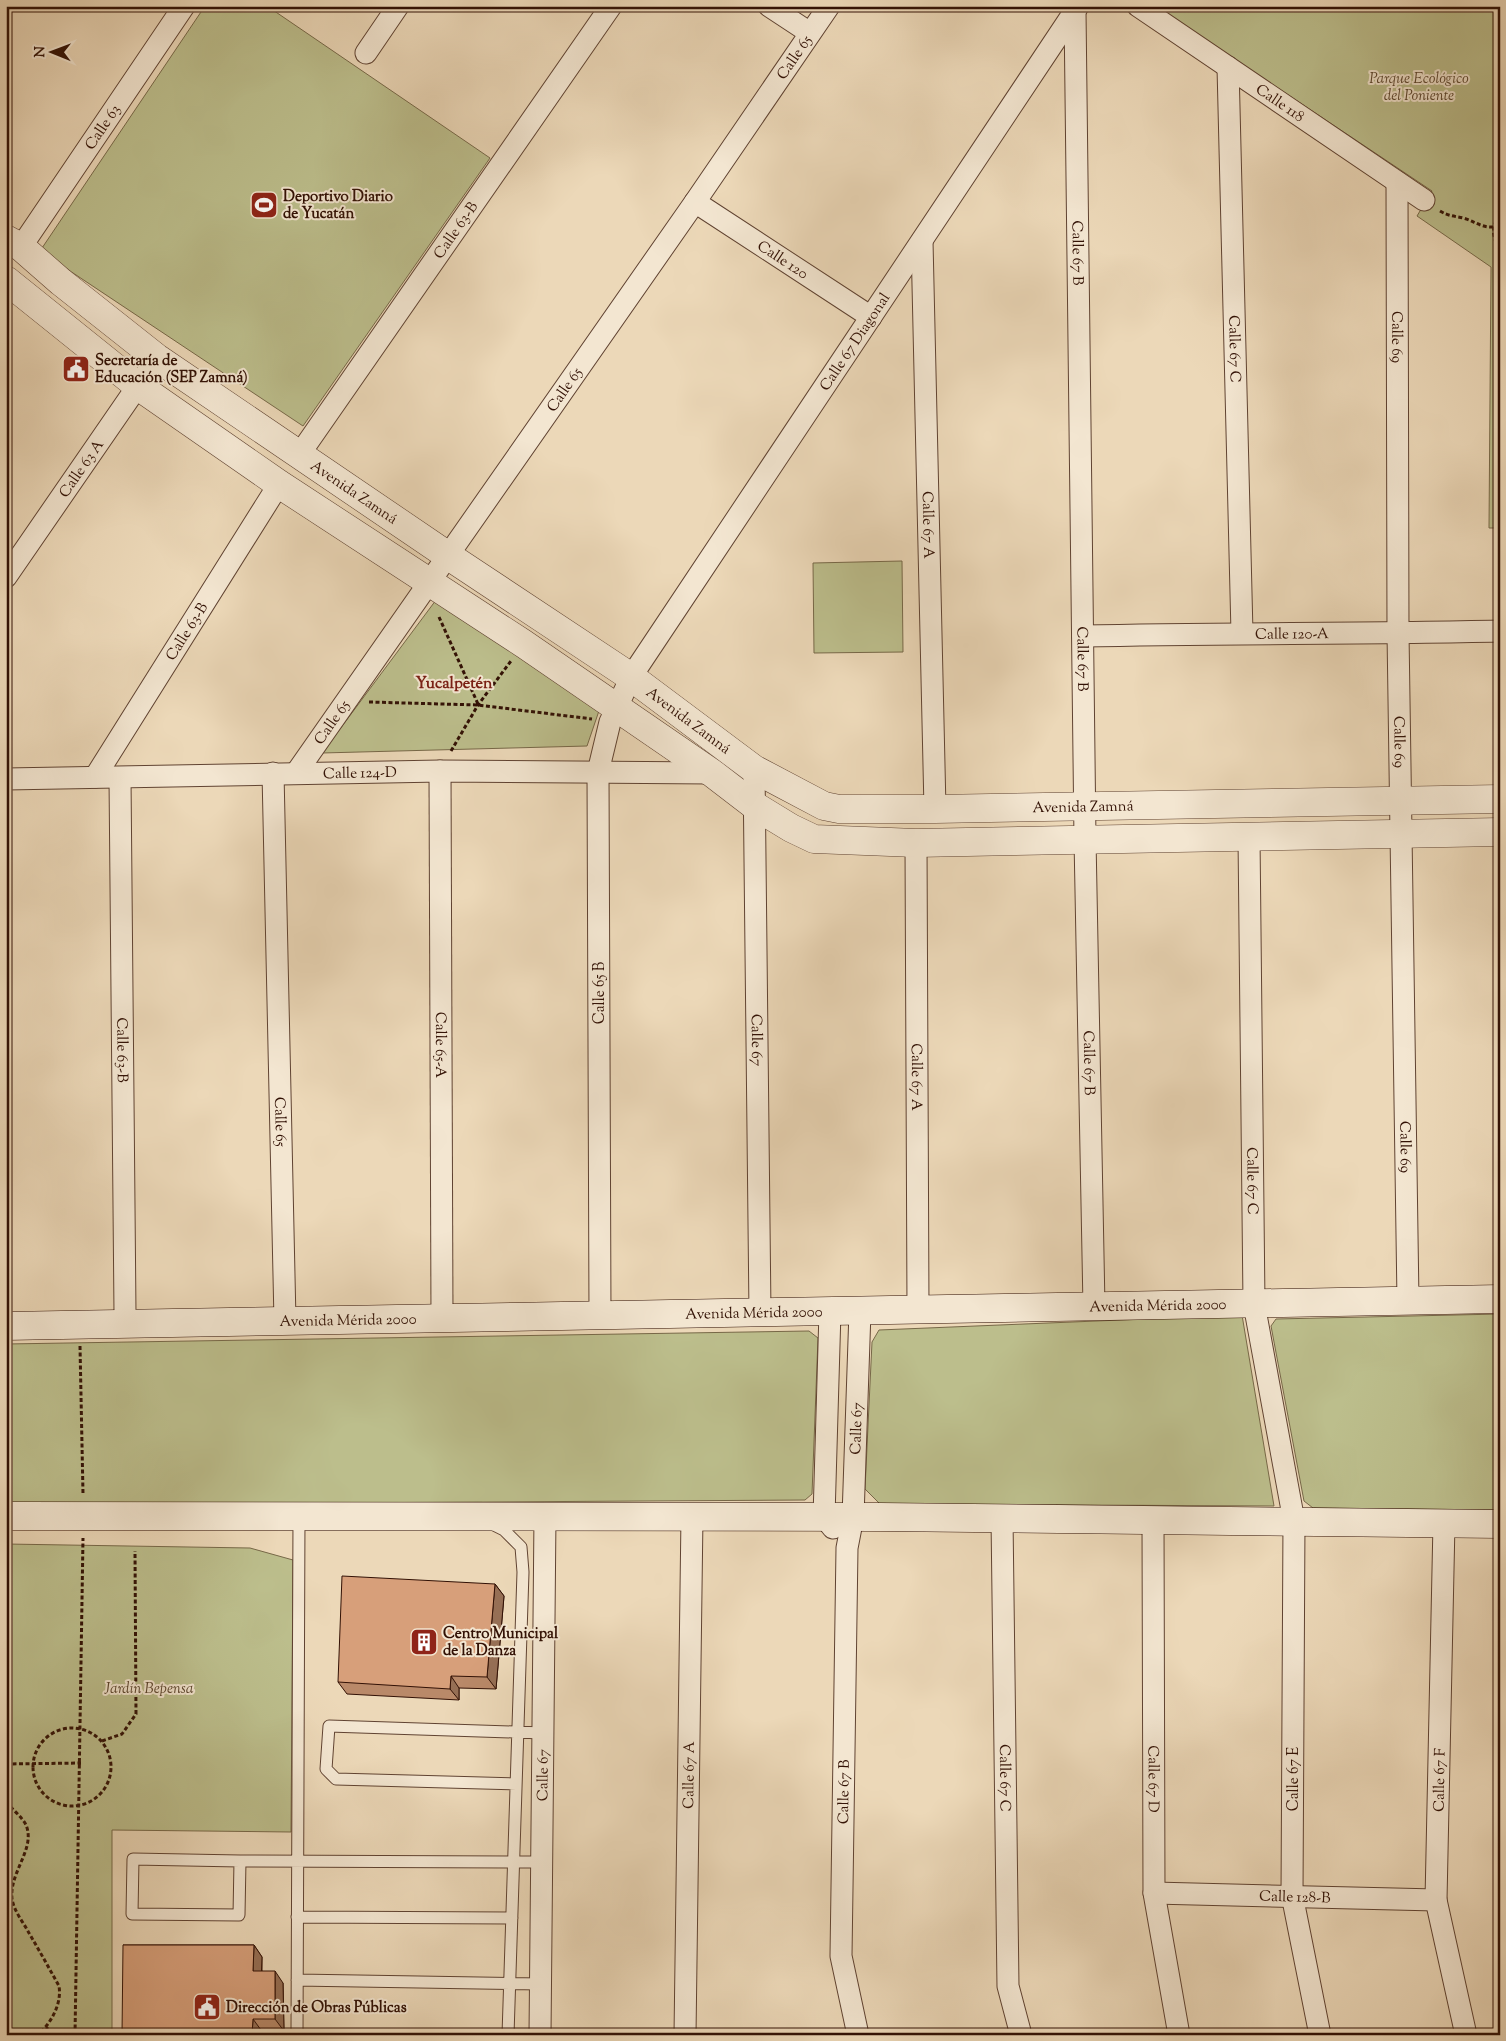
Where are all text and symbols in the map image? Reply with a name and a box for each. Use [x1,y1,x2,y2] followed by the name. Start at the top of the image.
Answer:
[28,28,78,78] north arrow
[772,32,818,85] street label: Calle 65
[31,46,51,58] text: N
[1369,69,1469,107] park label: Parque Ecológico del Poniente
[1251,80,1308,128] street label: Calle 118
[81,101,126,155] street label: Calle 63
[283,187,393,225] place label: Deportivo Diario de Yucatán
[249,190,279,220] sports icon: Deportivo Diario de Yucatán
[429,198,484,264] street label: Calle 63-B
[1066,220,1087,286] street label: Calle 67 B
[752,236,812,285] street label: Calle 120
[815,289,896,396] street label: Calle 67 Diagonal
[1385,311,1406,363] street label: Calle 69
[1222,315,1245,383] street label: Calle 67 C
[95,351,248,389] place label: Secretaría de Educación (SEP Zamná)
[61,354,91,384] public building icon: Secretaría de Educación (SEP Zamná)
[542,364,588,417] street label: Calle 65
[55,436,110,502] street label: Calle 63 A
[306,456,401,530] street label: Avenida Zamná
[916,491,938,559] street label: Calle 67 A
[162,598,214,665] street label: Calle 63-B
[1255,624,1329,646] street label: Calle 120-A
[1070,626,1092,692] street label: Calle 67 B
[415,673,493,696] district label: Yucalpetén
[641,683,735,760] street label: Avenida Zamná
[310,697,356,749] street label: Calle 65
[1387,716,1409,768] street label: Calle 69
[323,763,397,785] street label: Calle 124-D
[1032,796,1134,819] street label: Avenida Zamná
[590,961,611,1024] street label: Calle 65 B
[429,1012,450,1078] street label: Calle 65-A
[745,1014,766,1067] street label: Calle 67
[110,1017,132,1083] street label: Calle 63-B
[1077,1030,1099,1096] street label: Calle 67 B
[905,1043,926,1111] street label: Calle 67 A
[268,1097,290,1147] street label: Calle 65
[1393,1121,1415,1173] street label: Calle 69
[1240,1147,1262,1215] street label: Calle 67 C
[1089,1295,1227,1318] street label: Avenida Mérida 2000
[685,1302,823,1326] street label: Avenida Mérida 2000
[279,1310,417,1333] street label: Avenida Mérida 2000
[846,1402,869,1455] street label: Calle 67
[443,1624,559,1662] place label: Centro Municipal de la Danza
[409,1627,439,1657] building icon: Centro Municipal de la Danza
[104,1679,194,1700] park label: Jardín Bepensa
[679,1741,701,1809] street label: Calle 67 A
[993,1744,1015,1812] street label: Calle 67 C
[1142,1745,1163,1813] street label: Calle 67 D
[1284,1747,1305,1811] street label: Calle 67 E
[1429,1747,1452,1812] street label: Calle 67 F
[533,1748,555,1801] street label: Calle 67
[834,1759,856,1824] street label: Calle 67 B
[1259,1887,1331,1909] street label: Calle 128-B
[192,1992,222,2022] public building icon: Dirección de Obras Públicas
[226,1998,407,2019] place label: Dirección de Obras Públicas

